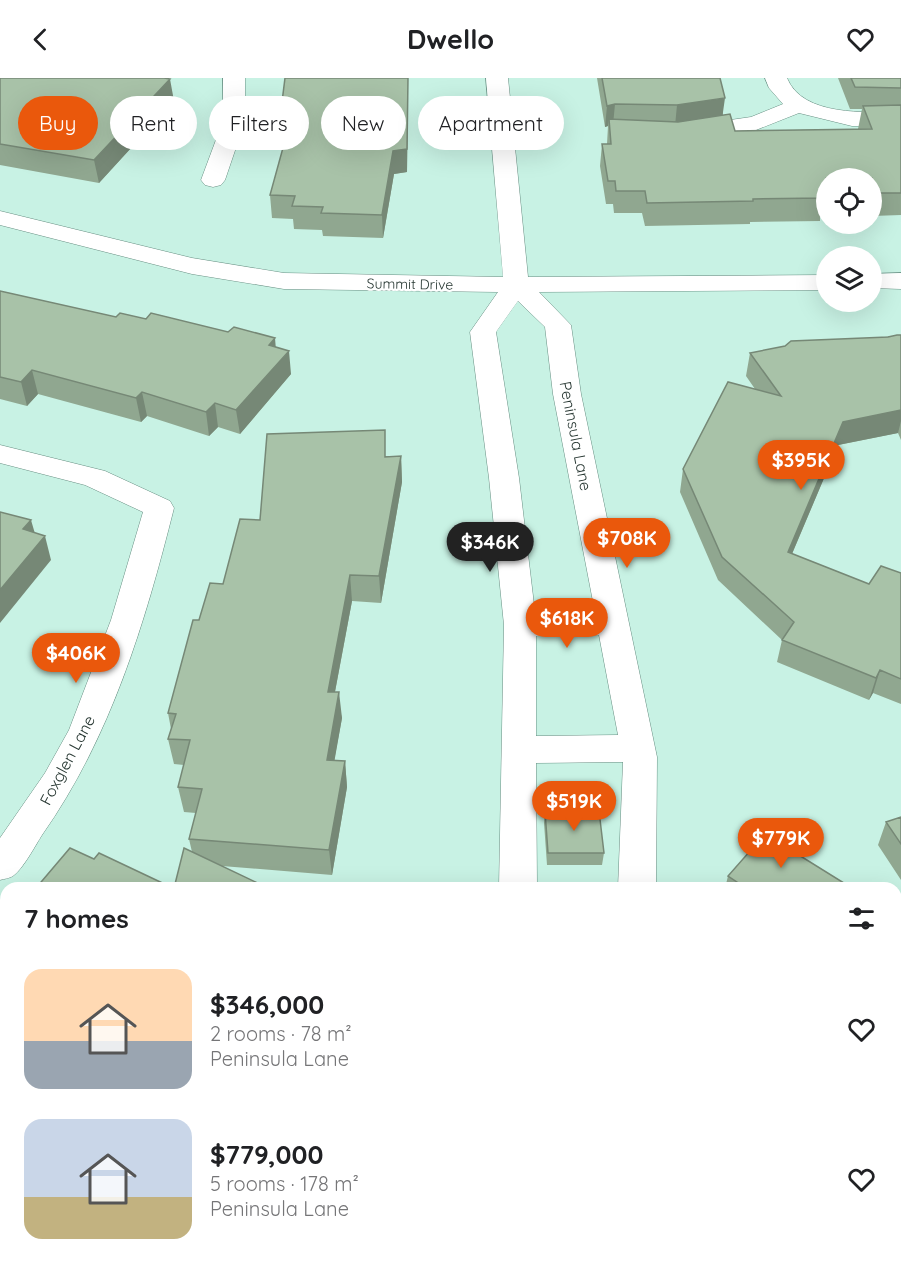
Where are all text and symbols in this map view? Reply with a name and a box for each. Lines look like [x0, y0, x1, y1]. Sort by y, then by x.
text: Dwello [407, 22, 494, 56]
icon: back [24, 23, 57, 56]
icon: heart [844, 23, 877, 56]
chip: Buy [18, 96, 98, 150]
chip: Rent [110, 96, 197, 150]
chip: Filters [209, 96, 309, 150]
chip: New [321, 96, 406, 150]
chip: Apartment [418, 96, 564, 150]
map controls [816, 168, 882, 312]
button: locate [816, 168, 882, 234]
button: layers [816, 246, 882, 312]
street label: Summit Drive [367, 274, 454, 294]
street label: Peninsula Lane [556, 380, 596, 492]
pin: $395K [759, 440, 843, 491]
text: $395K [772, 447, 830, 472]
pin: $708K [585, 518, 669, 569]
pin: $346K [448, 522, 532, 573]
text: $708K [597, 525, 657, 550]
text: $346K [461, 529, 519, 554]
pin: $618K [525, 598, 609, 649]
text: $618K [540, 605, 594, 630]
pin: $406K [34, 633, 118, 684]
text: $406K [46, 640, 106, 665]
street label: Foxglen Lane [35, 712, 99, 808]
pin: $519K [532, 781, 616, 832]
text: $519K [546, 788, 602, 813]
pin: $779K [739, 818, 823, 869]
text: $779K [752, 825, 810, 850]
text: 7 homes [24, 902, 129, 935]
icon: filters [845, 902, 878, 935]
text: $346,000 [210, 988, 324, 1021]
icon: home [72, 993, 144, 1065]
icon: heart [845, 1013, 878, 1046]
text: 2 rooms · 78 m² [210, 1021, 352, 1046]
text: Peninsula Lane [210, 1046, 349, 1071]
text: $779,000 [210, 1138, 323, 1171]
icon: home [72, 1143, 144, 1215]
icon: heart [845, 1163, 878, 1196]
text: 5 rooms · 178 m² [210, 1171, 359, 1196]
text: Peninsula Lane [210, 1196, 349, 1221]

